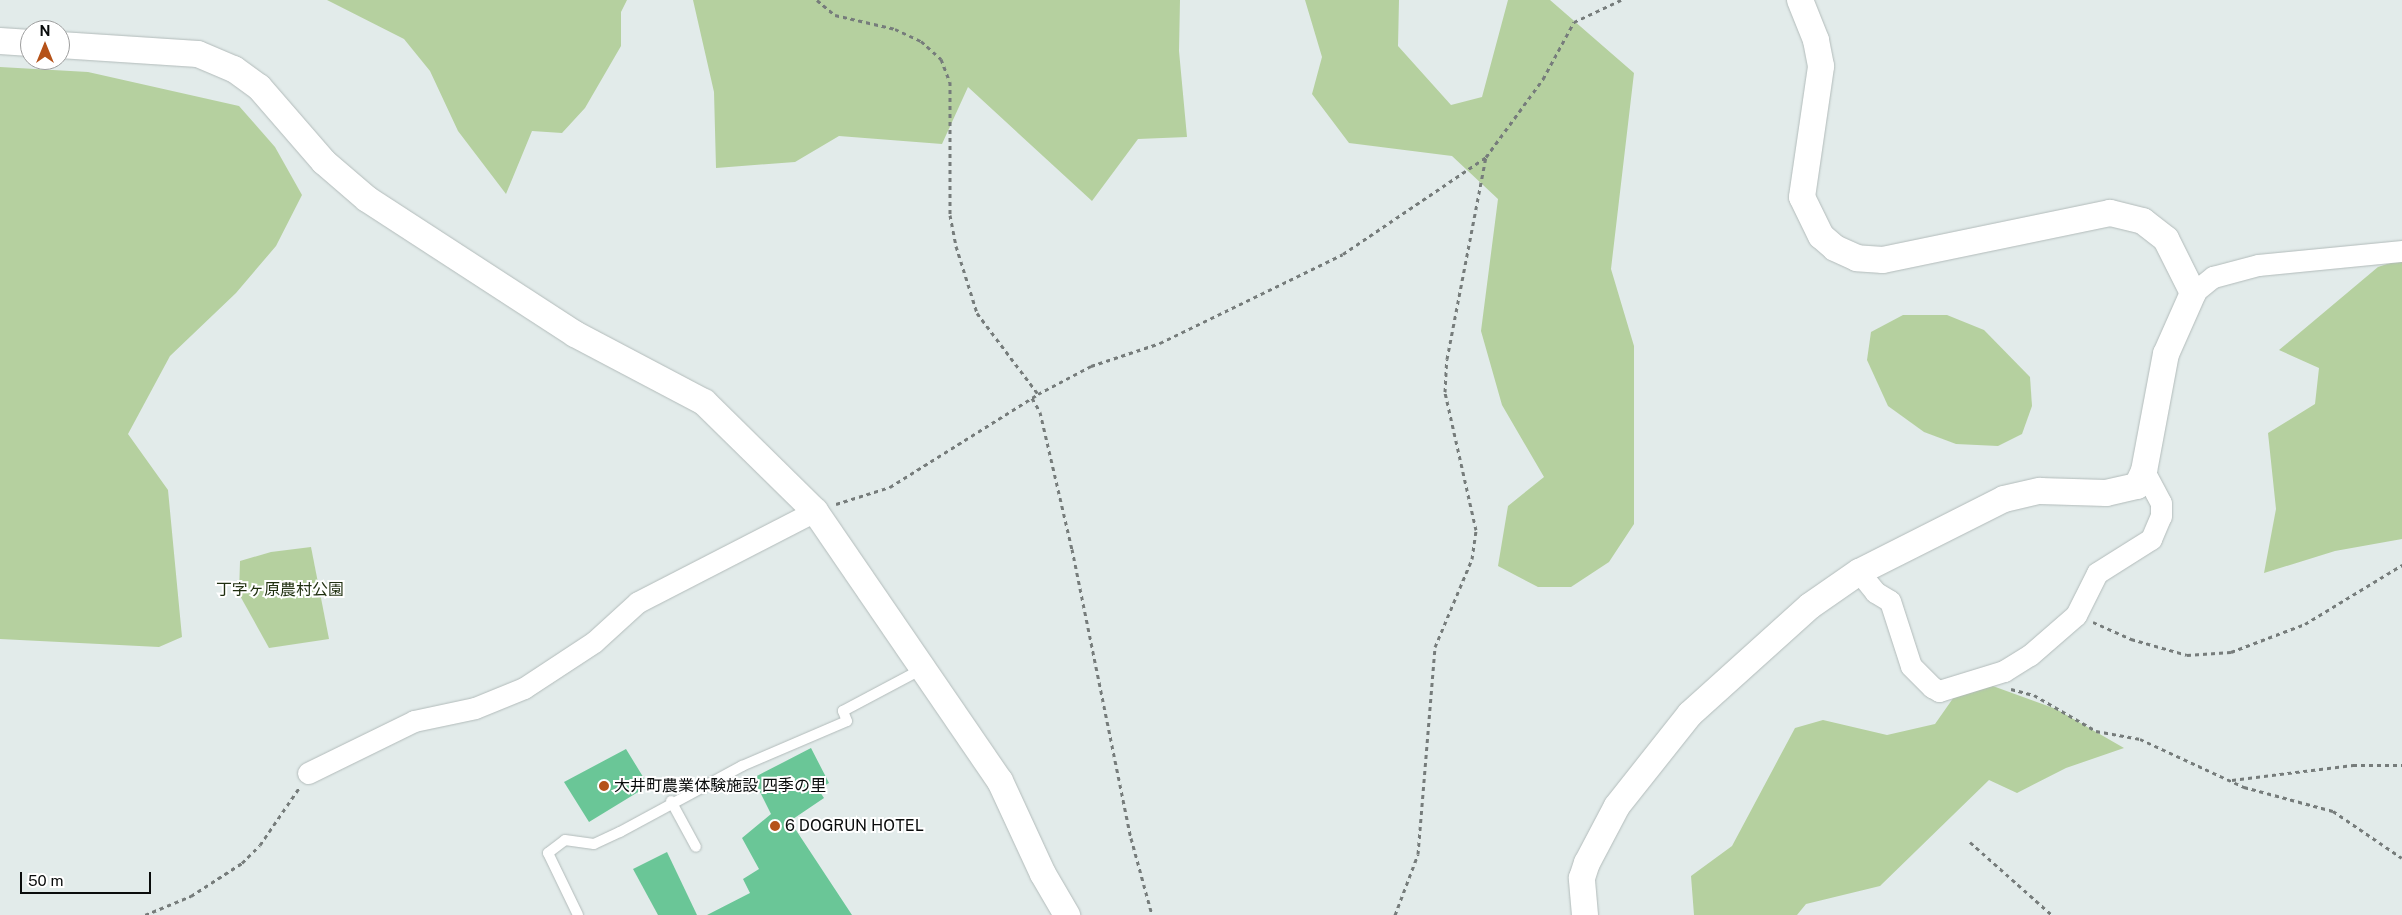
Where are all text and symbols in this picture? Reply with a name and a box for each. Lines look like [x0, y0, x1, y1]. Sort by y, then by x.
north arrow [20, 20, 70, 70]
text: N [40, 23, 50, 39]
park label: 丁字ヶ原農村公園 [216, 580, 344, 600]
place label: 大井町農業体験施設 四季の里 [614, 776, 826, 796]
marker: 大井町農業体験施設 四季の里 [598, 780, 610, 792]
place label: 6 DOGRUN HOTEL [785, 816, 924, 836]
marker: 6 DOGRUN HOTEL [769, 820, 781, 832]
scale bar [22, 862, 154, 894]
text: 50 m [28, 872, 63, 889]

